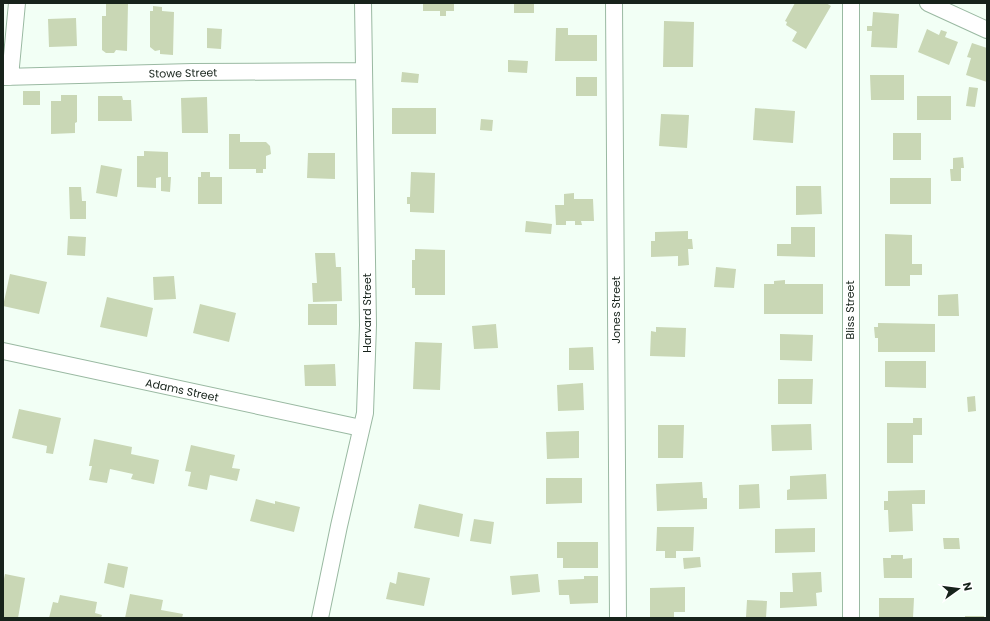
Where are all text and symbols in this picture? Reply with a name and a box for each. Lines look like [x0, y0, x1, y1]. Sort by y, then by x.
street label: Stowe Street [149, 64, 217, 82]
street label: Harvard Street [359, 273, 375, 353]
street label: Jones Street [608, 276, 624, 344]
street label: Bliss Street [842, 281, 858, 339]
street label: Adams Street [144, 374, 220, 406]
north arrow [938, 569, 978, 609]
text: N [959, 581, 976, 593]

